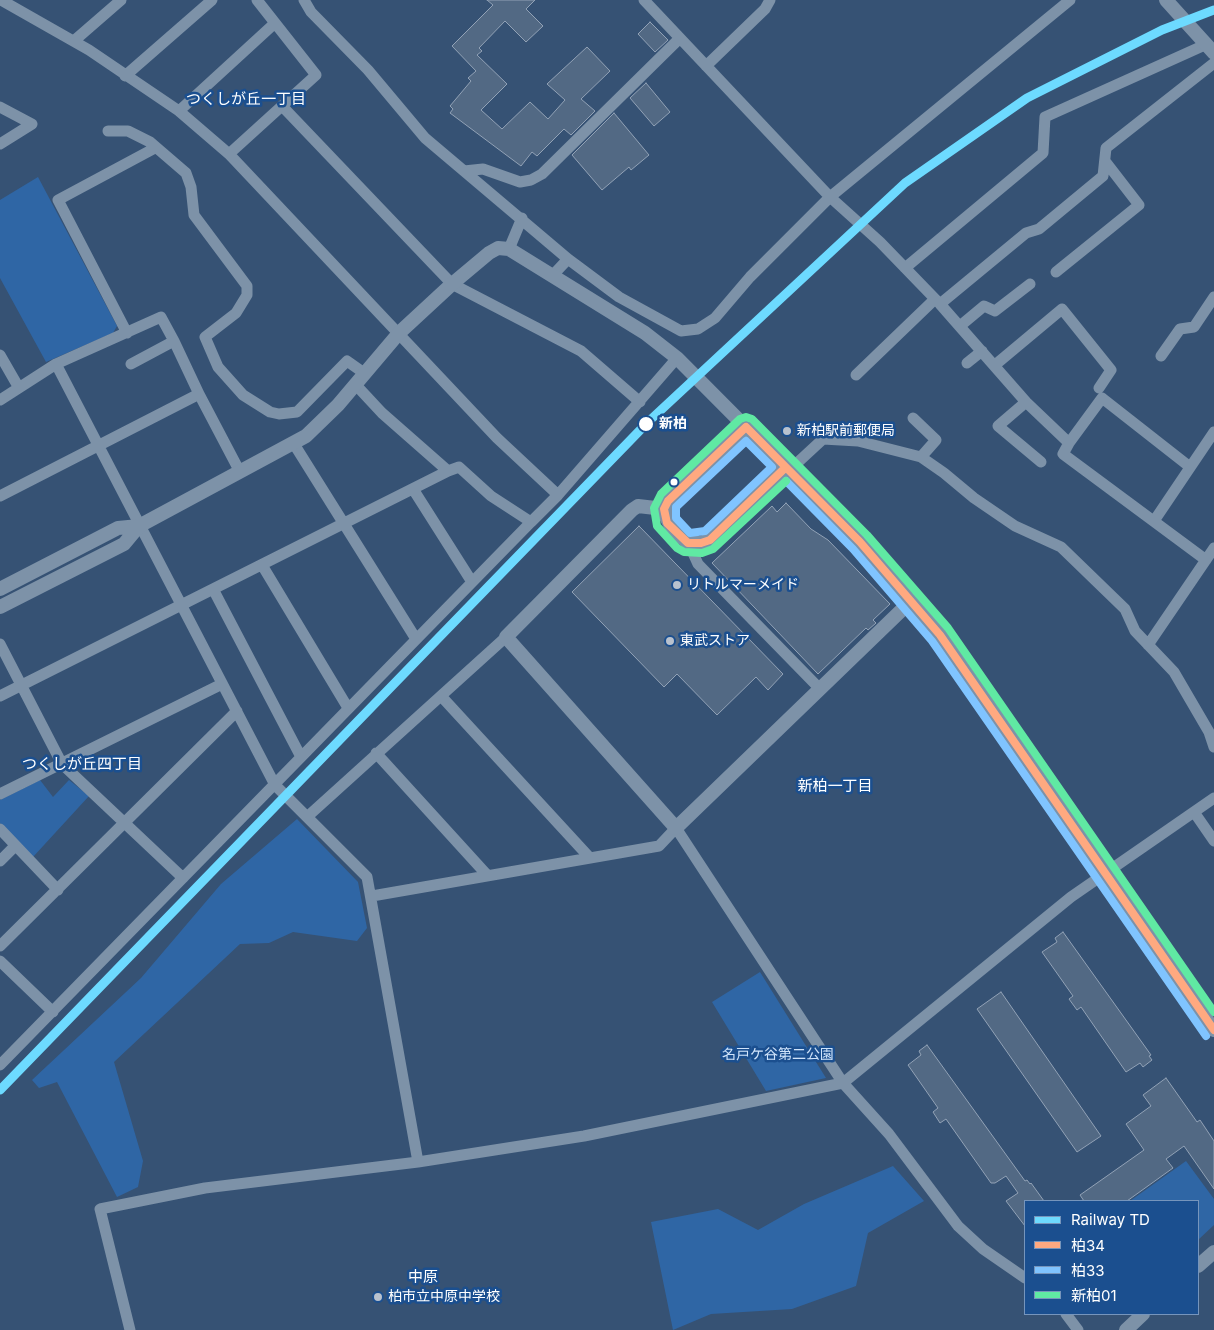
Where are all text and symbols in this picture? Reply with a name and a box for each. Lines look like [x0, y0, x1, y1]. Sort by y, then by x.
district label: つくしが丘一丁目 [186, 90, 306, 108]
marker: 新柏 [637, 415, 655, 433]
place label: 新柏 [659, 416, 687, 432]
place label: 新柏駅前郵便局 [797, 423, 895, 439]
marker: 新柏駅前郵便局 [781, 425, 793, 437]
unlabelled marker [669, 477, 679, 487]
place label: リトルマーメイド [687, 577, 799, 593]
marker: リトルマーメイド [671, 579, 683, 591]
place label: 東武ストア [680, 633, 750, 649]
marker: 東武ストア [664, 635, 676, 647]
district label: つくしが丘四丁目 [22, 755, 142, 773]
district label: 新柏一丁目 [798, 777, 872, 795]
park label: 名戸ケ谷第二公園 [722, 1047, 834, 1063]
legend [1024, 1200, 1199, 1315]
text: Railway TD [1071, 1210, 1150, 1229]
text: 柏34 [1071, 1236, 1105, 1255]
text: 柏33 [1071, 1261, 1105, 1280]
district label: 中原 [408, 1268, 438, 1286]
text: 新柏01 [1071, 1286, 1117, 1305]
place label: 柏市立中原中学校 [388, 1289, 500, 1305]
marker: 柏市立中原中学校 [372, 1291, 384, 1303]

